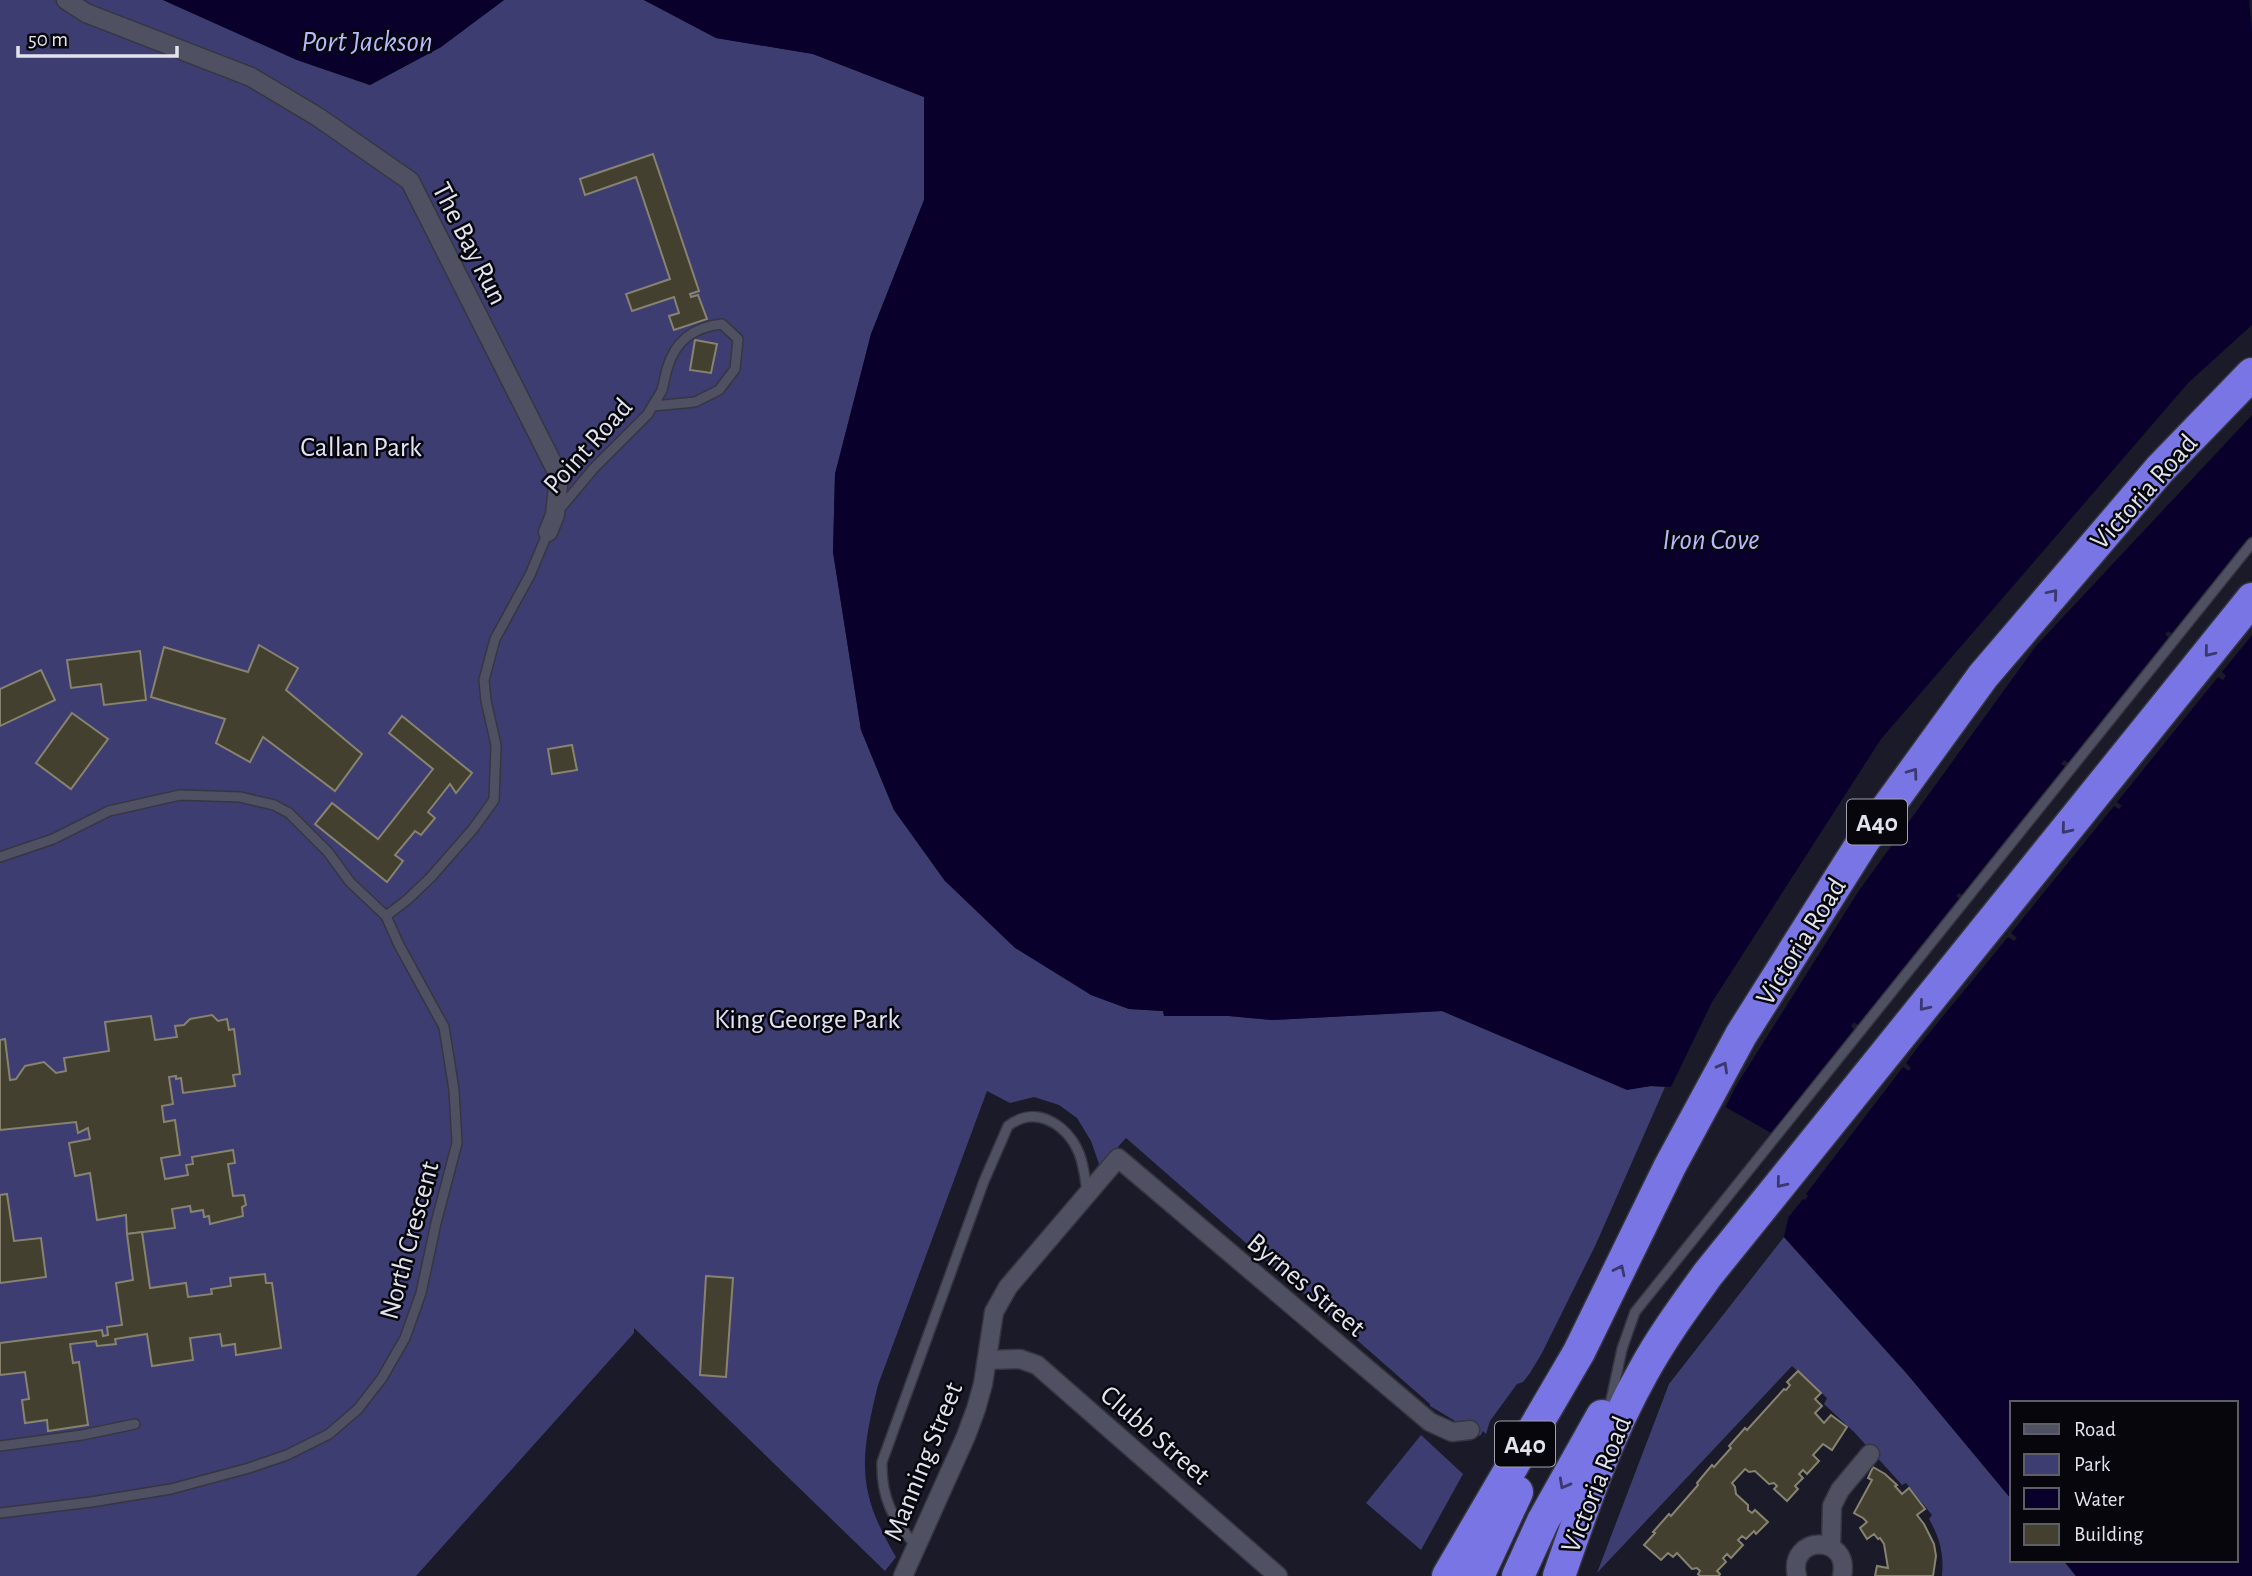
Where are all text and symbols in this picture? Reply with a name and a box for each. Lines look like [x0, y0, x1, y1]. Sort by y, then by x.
scale bar [18, 14, 177, 58]
water label: Port Jackson [301, 27, 433, 57]
text: 50 m [28, 29, 68, 50]
street label: The Bay Run [427, 178, 512, 310]
street label: Point Road [539, 393, 638, 499]
street label: Victoria Road [2086, 429, 2203, 555]
park label: Callan Park [300, 434, 422, 462]
water label: Iron Cove [1662, 525, 1760, 555]
one-way arrow [2045, 589, 2057, 602]
one-way arrow [2205, 643, 2217, 656]
one-way arrow [1904, 768, 1917, 781]
road number: A40 [1847, 800, 1907, 844]
one-way arrow [2062, 821, 2075, 834]
street label: Victoria Road [1752, 873, 1852, 1011]
one-way arrow [1919, 999, 1932, 1011]
park label: King George Park [714, 1006, 900, 1034]
one-way arrow [1715, 1062, 1728, 1074]
street label: North Crescent [375, 1158, 445, 1323]
one-way arrow [1777, 1175, 1789, 1188]
street label: Byrnes Street [1241, 1228, 1370, 1343]
one-way arrow [1611, 1265, 1625, 1277]
street label: Manning Street [879, 1378, 968, 1545]
street label: Clubb Street [1095, 1381, 1215, 1490]
legend [2010, 1401, 2238, 1562]
street label: Victoria Road [1557, 1413, 1637, 1557]
text: Road [2074, 1419, 2116, 1440]
road number: A40 [1495, 1422, 1555, 1466]
text: Park [2074, 1454, 2111, 1475]
one-way arrow [1559, 1476, 1572, 1489]
text: Water [2074, 1489, 2124, 1510]
text: Building [2074, 1524, 2144, 1545]

